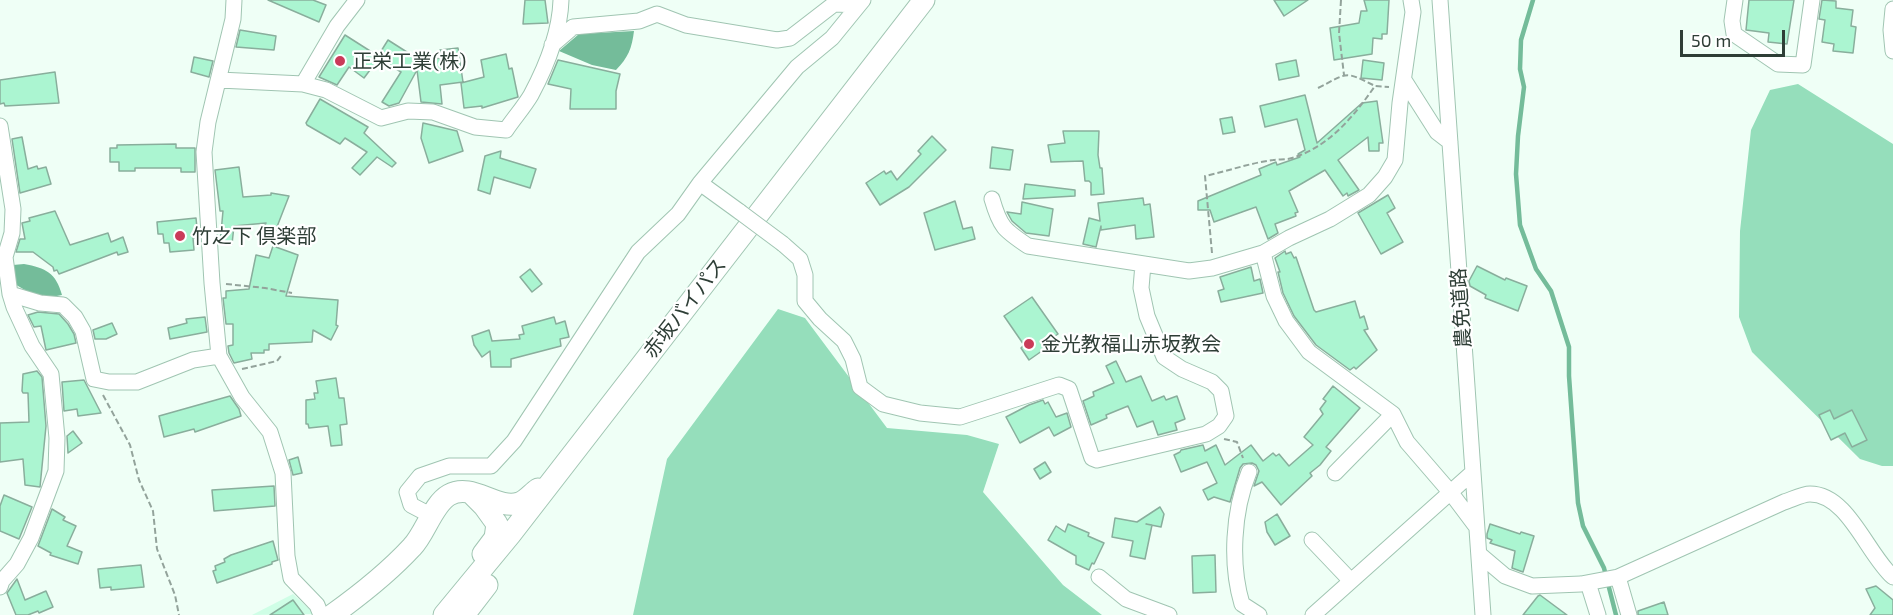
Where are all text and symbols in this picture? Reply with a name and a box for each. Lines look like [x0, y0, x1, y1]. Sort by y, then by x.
scale bar [1683, 18, 1788, 56]
text: 50 m [1691, 29, 1731, 51]
place label: 正栄工業(株) [352, 49, 466, 73]
marker: 正栄工業(株) [333, 54, 347, 68]
place label: 竹之下 倶楽部 [192, 224, 316, 248]
marker: 竹之下 倶楽部 [173, 229, 187, 243]
street label: 赤坂バイパス [639, 253, 731, 363]
street label: 農免道路 [1446, 267, 1476, 349]
place label: 金光教福山赤坂教会 [1041, 332, 1221, 356]
marker: 金光教福山赤坂教会 [1022, 337, 1036, 351]

